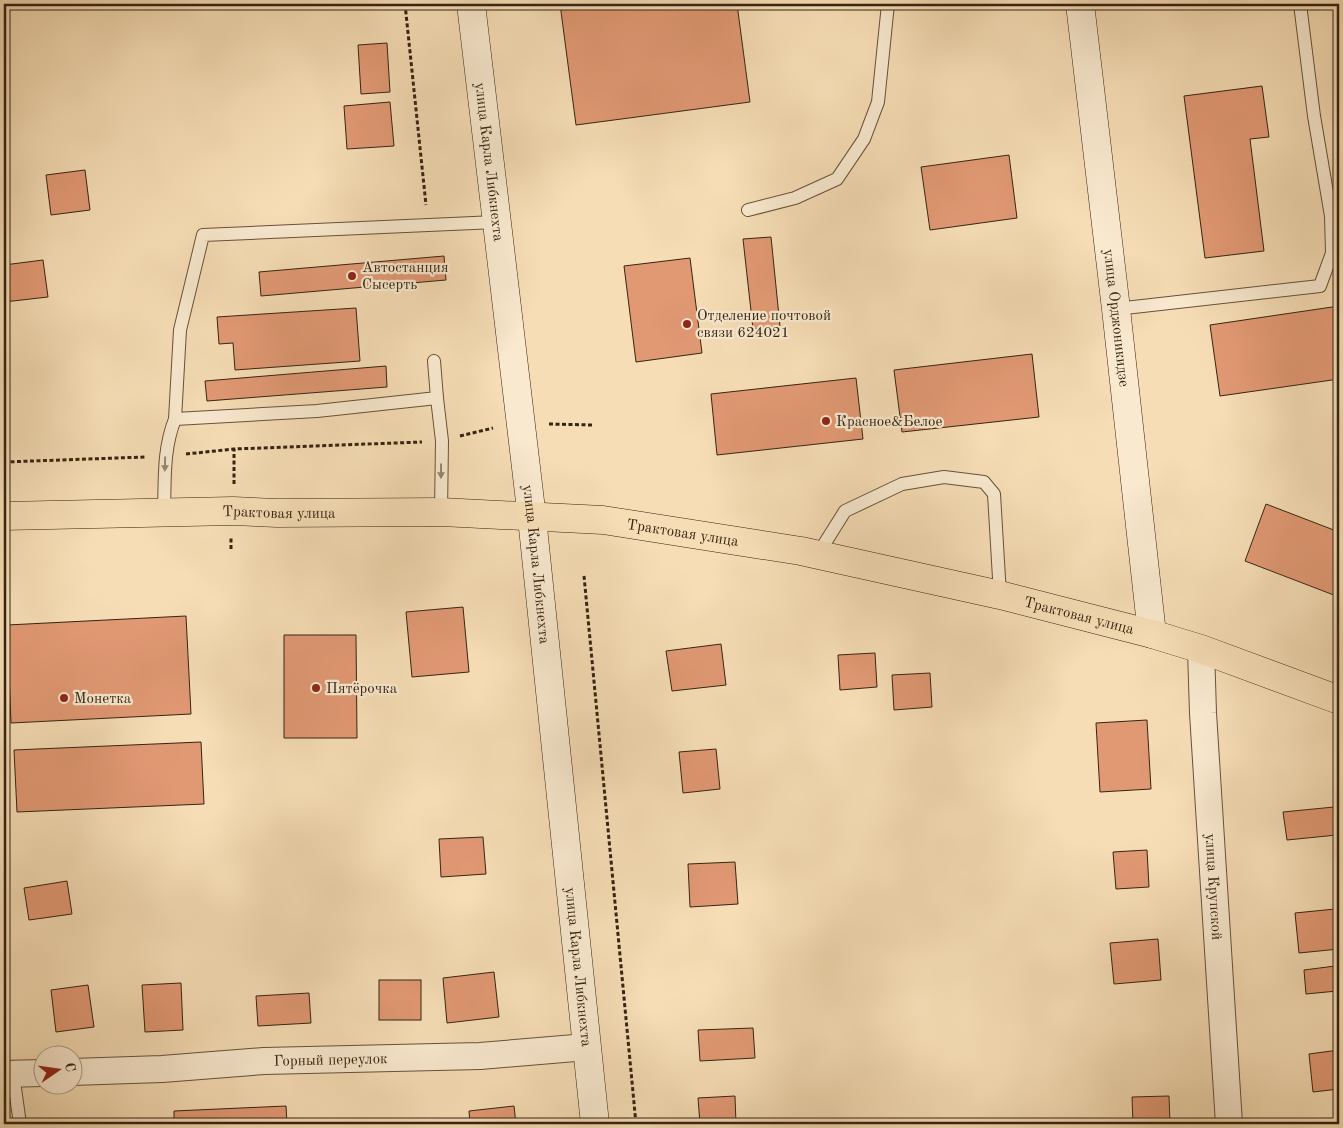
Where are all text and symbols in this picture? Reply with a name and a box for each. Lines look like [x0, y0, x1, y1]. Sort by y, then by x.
street label: улица Карла Либкнехта [471, 82, 505, 243]
street label: улица Орджоникидзе [1100, 248, 1131, 388]
place label: Автостанция Сысерть [362, 261, 449, 293]
marker: Автостанция Сысерть [346, 270, 358, 282]
place label: Отделение почтовой связи 624021 [697, 309, 831, 341]
marker: Отделение почтовой связи 624021 [681, 318, 693, 330]
marker: Красное&Белое [820, 415, 832, 427]
place label: Красное&Белое [836, 415, 943, 430]
one-way arrow [161, 457, 169, 473]
one-way arrow [437, 463, 445, 479]
street label: улица Карла Либкнехта [519, 484, 551, 645]
street label: Трактовая улица [222, 505, 336, 522]
street label: Трактовая улица [625, 518, 740, 550]
street label: Трактовая улица [1022, 595, 1136, 638]
marker: Пятёрочка [310, 682, 322, 694]
place label: Пятёрочка [326, 682, 398, 697]
marker: Монетка [58, 692, 70, 704]
place label: Монетка [74, 692, 132, 707]
street label: улица Крупской [1202, 833, 1223, 940]
street label: улица Карла Либкнехта [561, 887, 593, 1048]
north arrow [32, 1046, 82, 1096]
street label: Горный переулок [274, 1052, 388, 1070]
text: С [62, 1061, 78, 1073]

